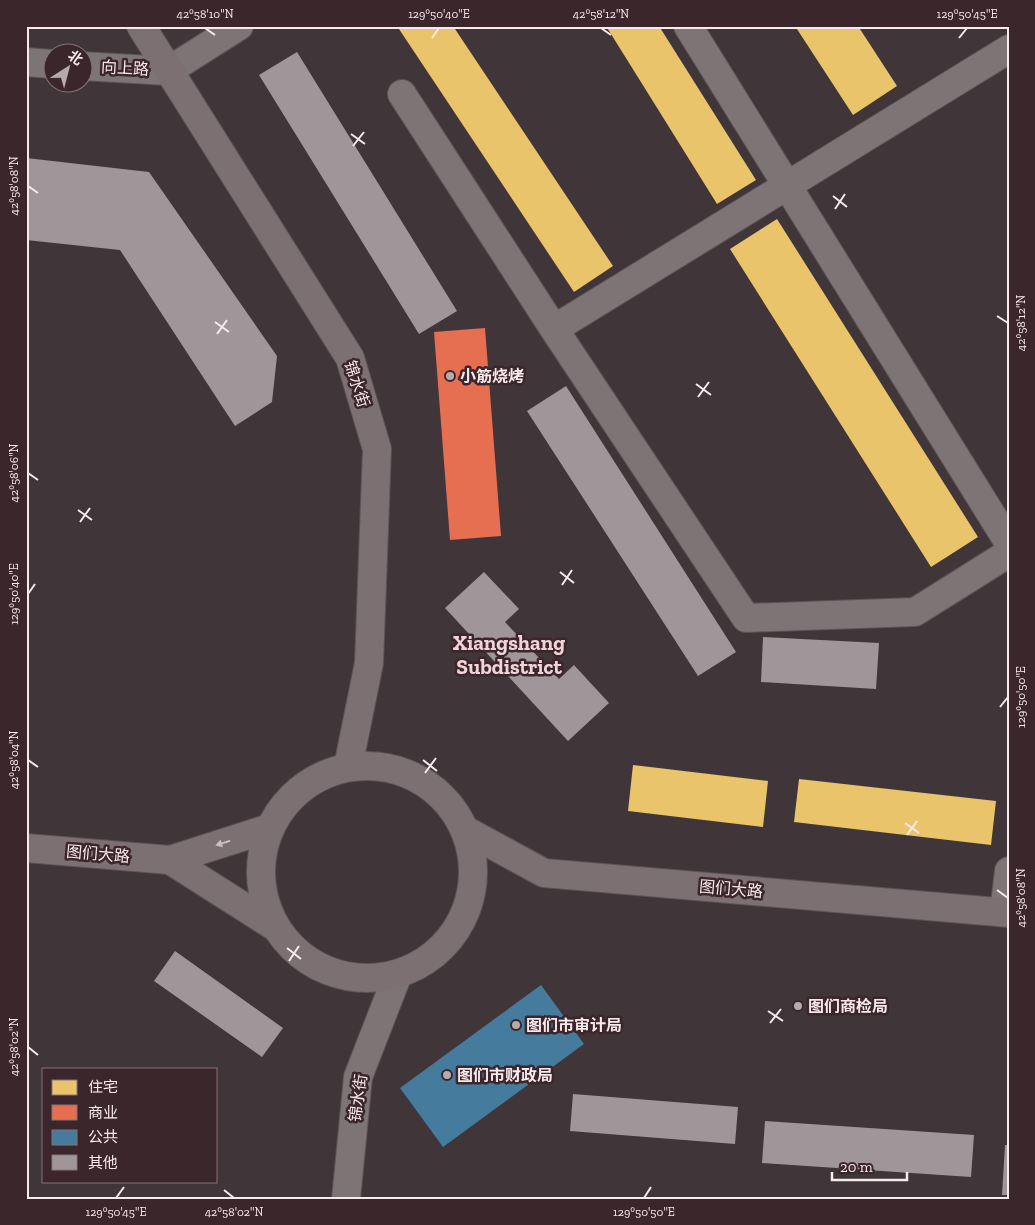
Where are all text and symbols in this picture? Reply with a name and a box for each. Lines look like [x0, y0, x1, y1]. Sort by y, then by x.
text: 42°58'10"N [176, 7, 234, 21]
text: 129°50'40"E [408, 7, 470, 21]
text: 42°58'12"N [573, 7, 629, 21]
text: 129°50'45"E [937, 7, 997, 21]
north arrow [42, 42, 92, 92]
text: 北 [65, 47, 86, 69]
street label: 向上路 [101, 57, 149, 79]
text: 42°58'08"N [7, 156, 21, 215]
text: 42°58'12"N [1014, 295, 1028, 351]
street label: 锦水街 [341, 358, 373, 410]
place label: 小筋烧烤 [460, 367, 524, 386]
marker: 小筋烧烤 [444, 370, 456, 382]
text: 42°58'06"N [7, 443, 21, 502]
text: 129°50'40"E [7, 563, 21, 625]
district label: Xiangshang Subdistrict [453, 630, 565, 679]
text: 129°50'50"E [1014, 666, 1028, 728]
text: 42°58'04"N [7, 731, 21, 789]
one-way arrow [216, 840, 231, 848]
street label: 图们大路 [65, 842, 131, 866]
text: 42°58'08"N [1014, 868, 1028, 927]
street label: 图们大路 [698, 877, 764, 901]
place label: 图们商检局 [808, 997, 888, 1016]
marker: 图们商检局 [792, 1000, 804, 1012]
place label: 图们市审计局 [526, 1016, 622, 1035]
text: 42°58'02"N [7, 1018, 21, 1076]
marker: 图们市审计局 [510, 1019, 522, 1031]
place label: 图们市财政局 [457, 1066, 553, 1085]
legend [42, 1068, 218, 1182]
marker: 图们市财政局 [441, 1069, 453, 1081]
street label: 锦水街 [345, 1073, 371, 1123]
text: 住宅 [88, 1078, 118, 1096]
text: 商业 [88, 1104, 118, 1122]
text: 公共 [88, 1128, 118, 1146]
scale bar [832, 1150, 908, 1182]
text: 其他 [88, 1154, 118, 1172]
text: 20 m [840, 1158, 873, 1176]
text: 129°50'45"E [86, 1205, 146, 1219]
text: 42°58'02"N [205, 1205, 263, 1219]
text: 129°50'50"E [613, 1205, 675, 1219]

